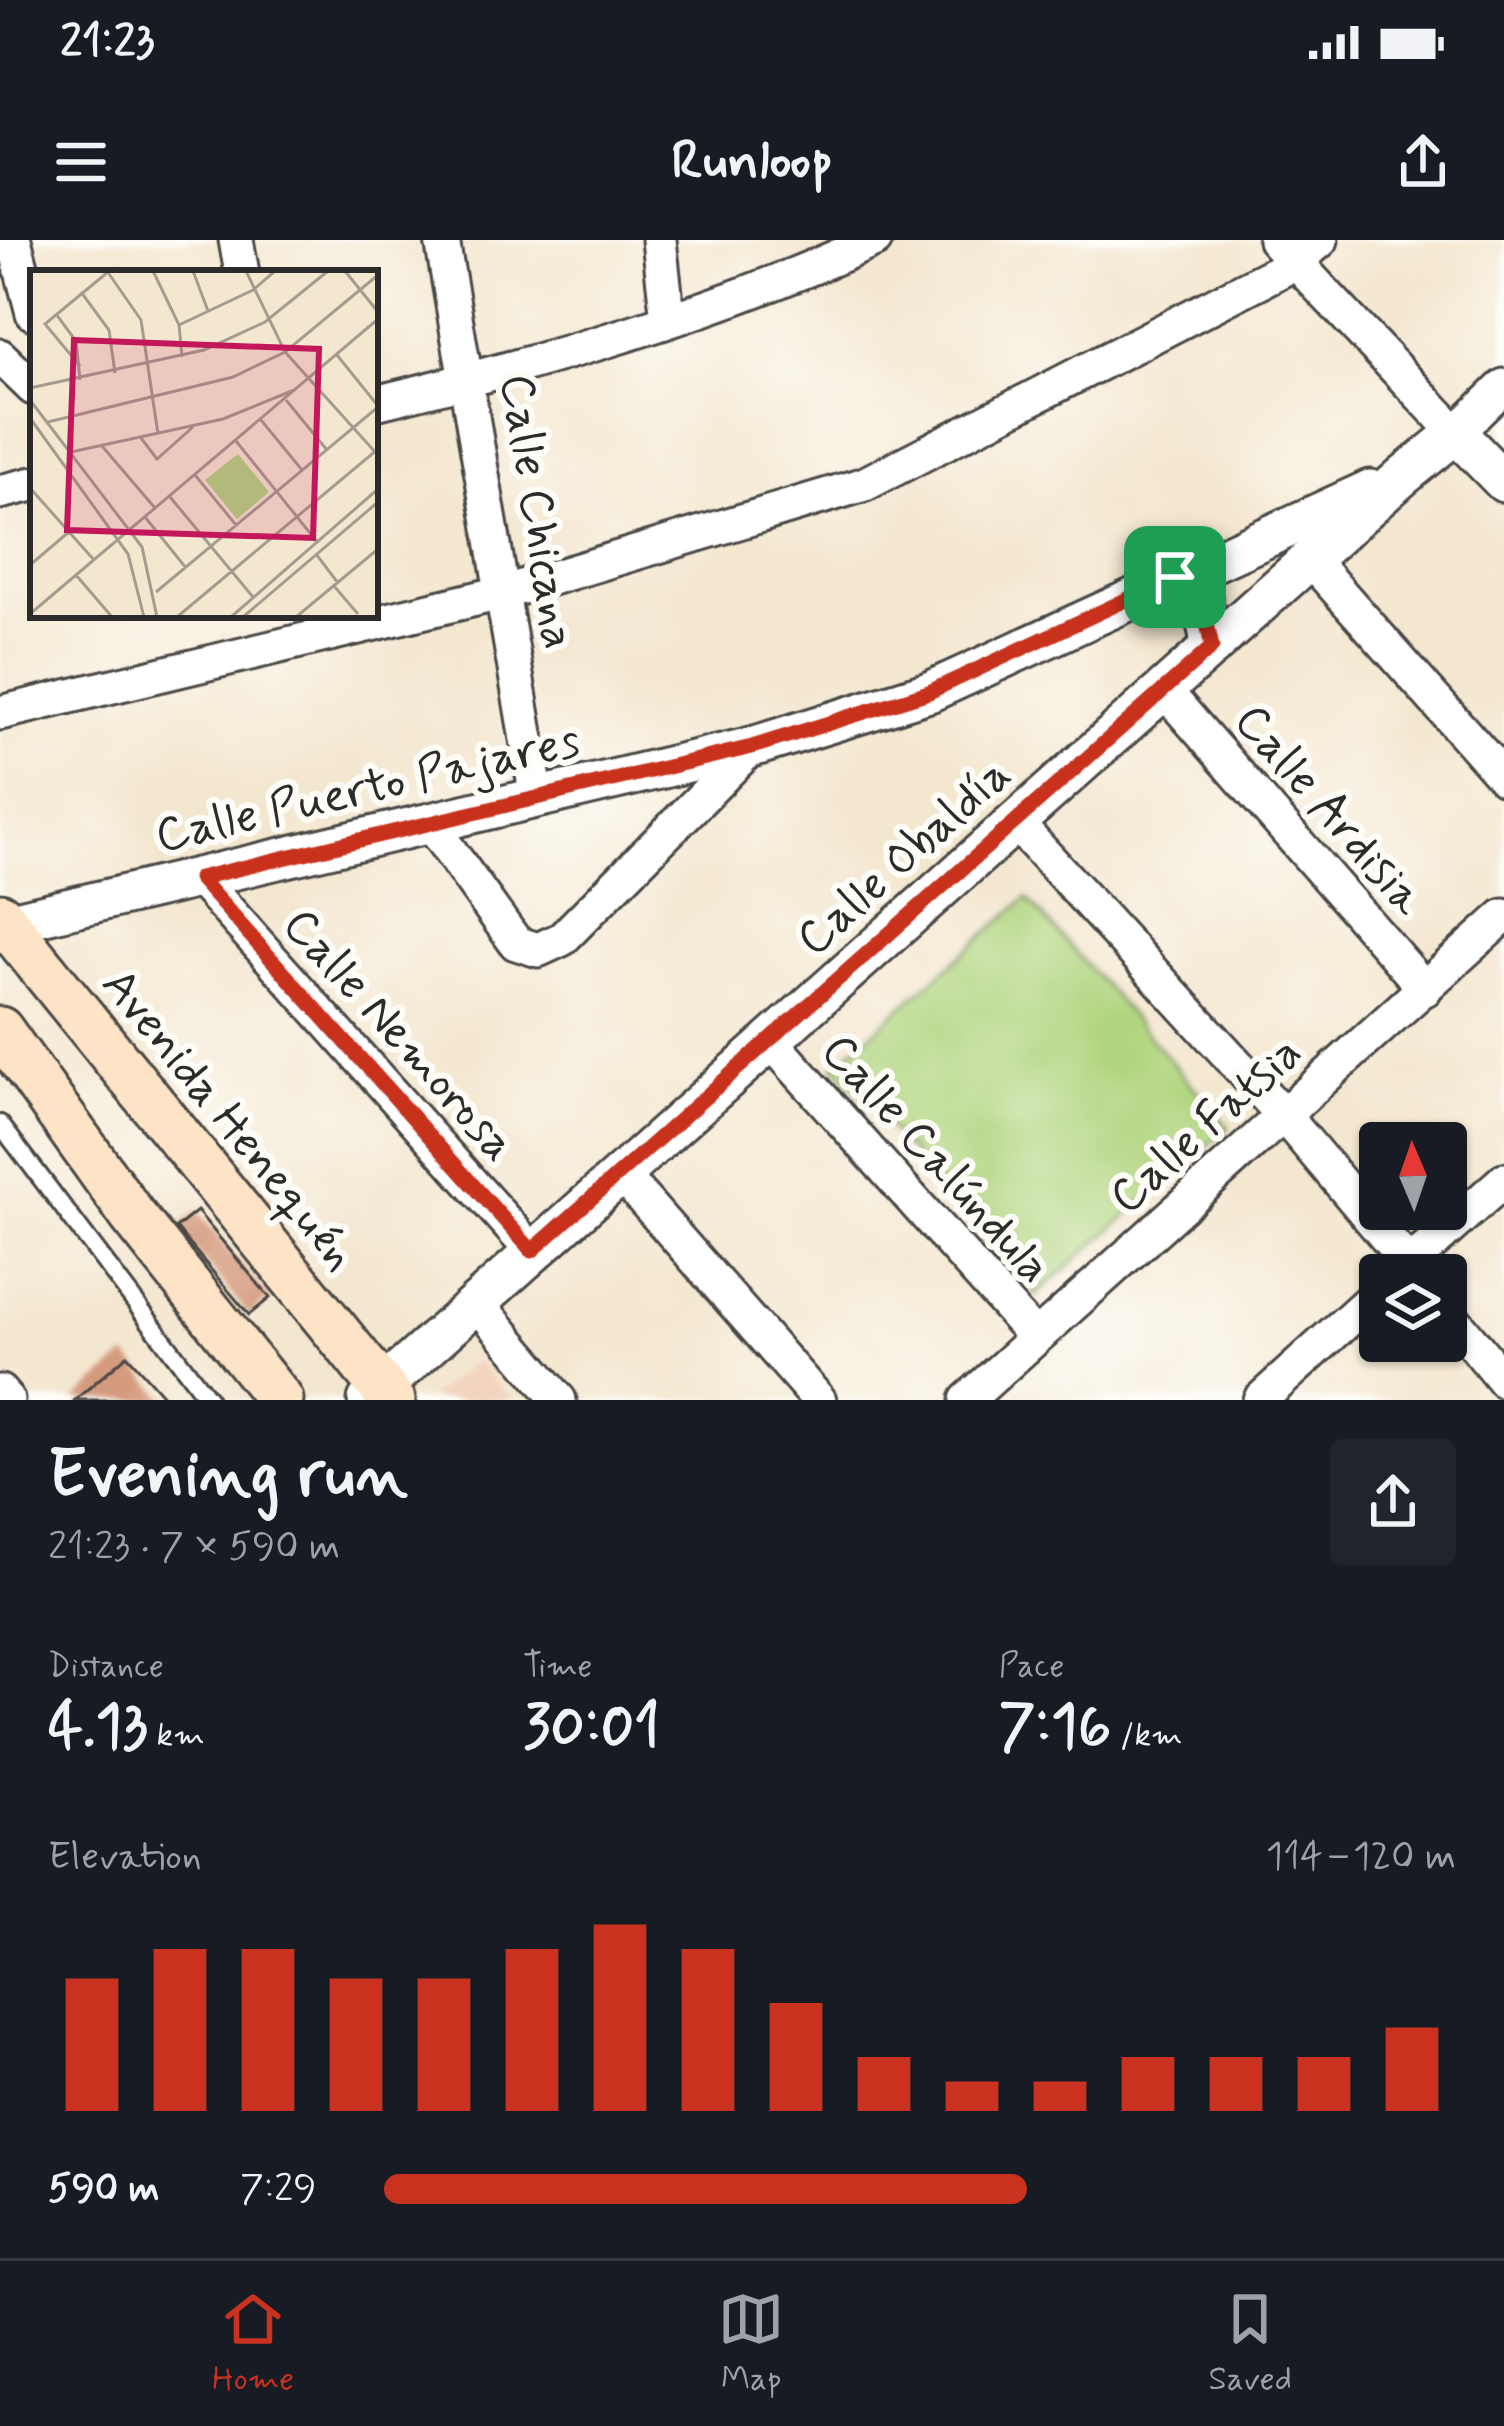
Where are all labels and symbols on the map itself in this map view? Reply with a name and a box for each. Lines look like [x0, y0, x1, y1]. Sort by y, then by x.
inset map [30, 270, 378, 618]
street label: Calle Chicana [484, 370, 589, 654]
pin [1124, 526, 1226, 628]
street label: Calle Ardisia [1219, 691, 1438, 929]
street label: Calle Puerto Pajares [149, 710, 586, 869]
street label: Calle Obaldía [784, 744, 1025, 971]
street label: Calle Nemorosa [268, 895, 529, 1175]
street label: Avenida Henequén [87, 956, 370, 1285]
street label: Calle Calúndula [806, 1021, 1064, 1298]
street label: Calle Fatsia [1097, 1022, 1316, 1229]
north arrow [1359, 1122, 1467, 1230]

